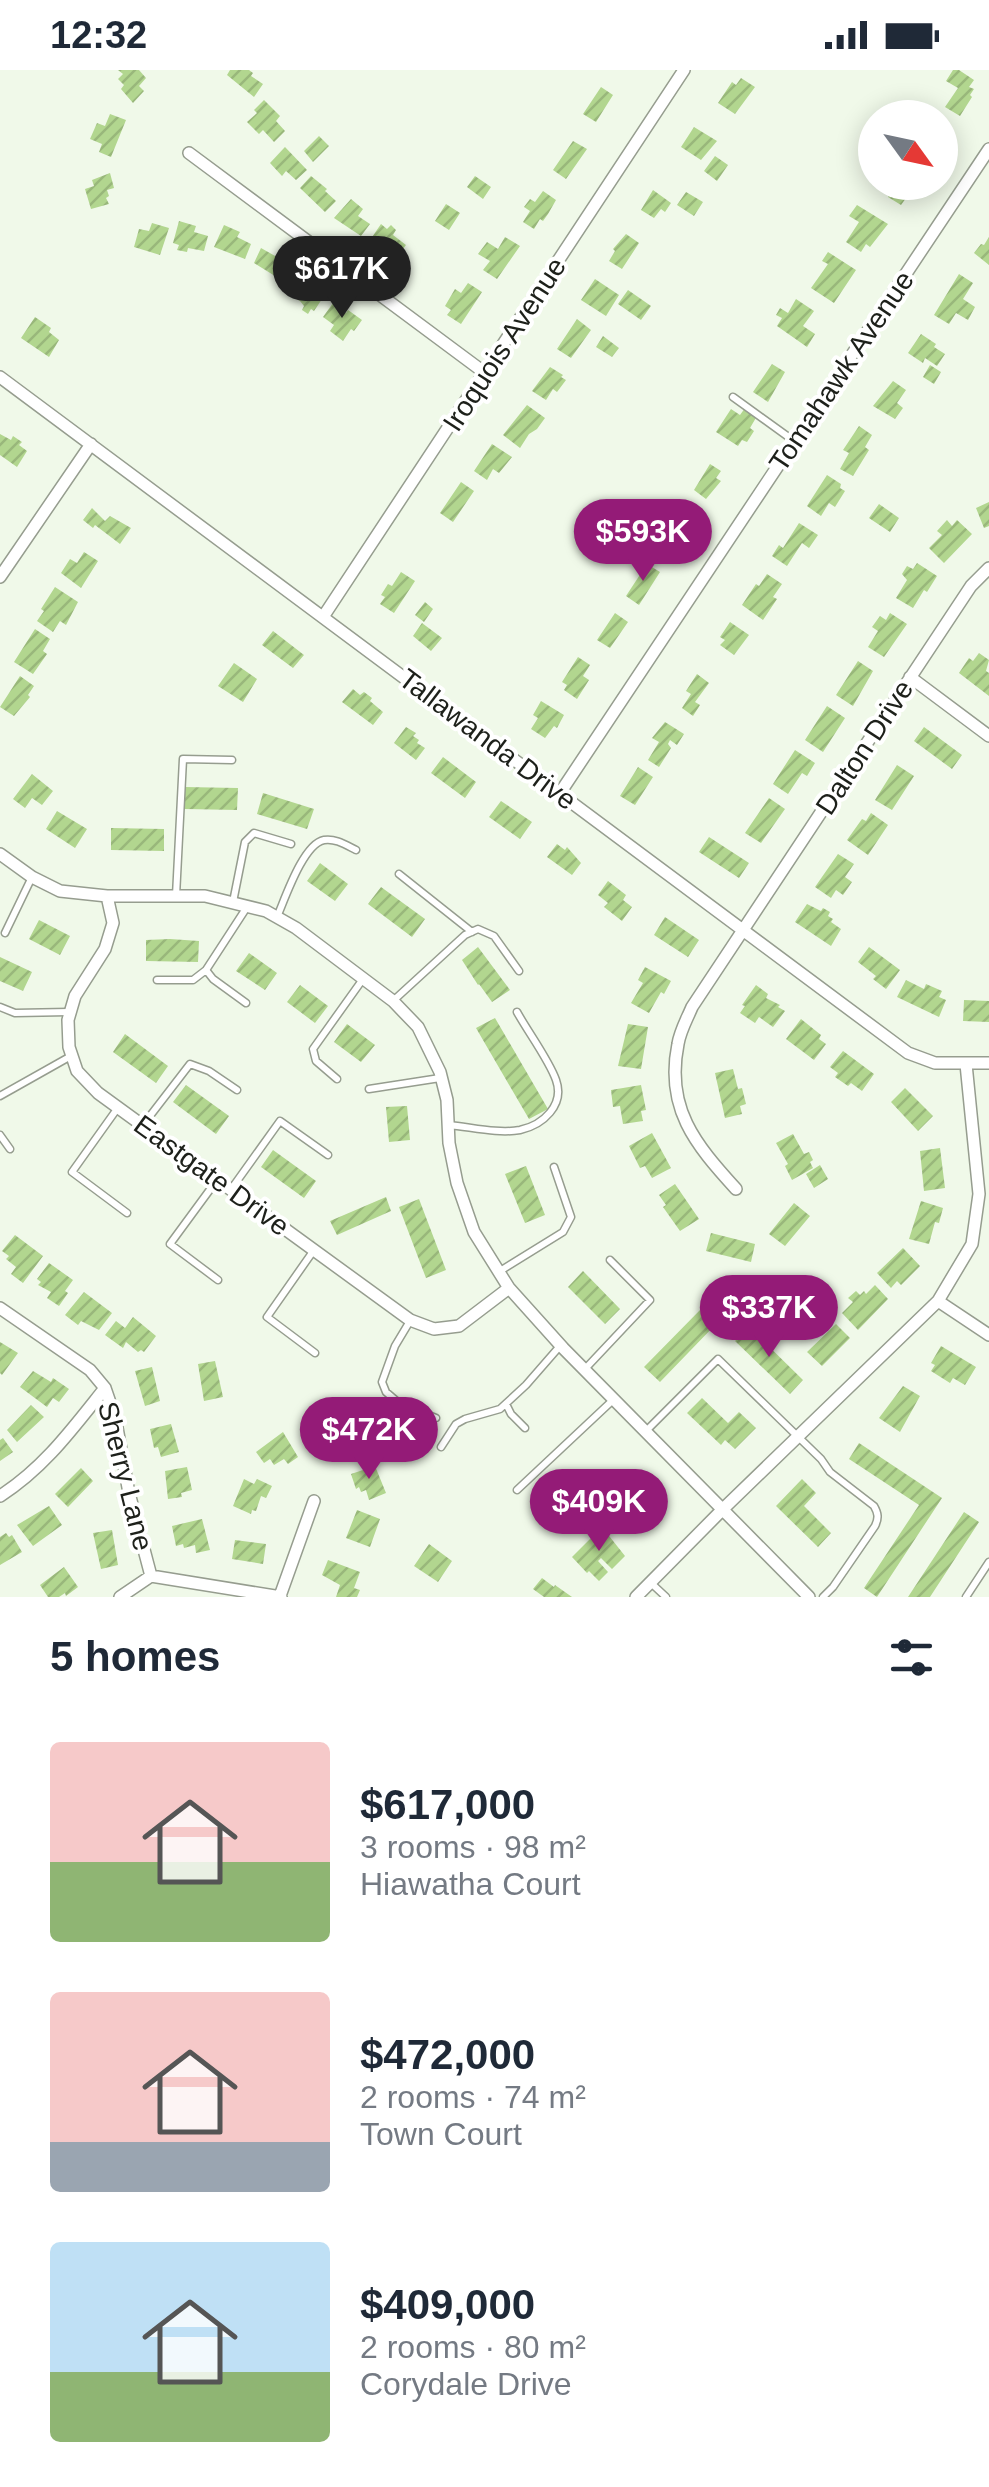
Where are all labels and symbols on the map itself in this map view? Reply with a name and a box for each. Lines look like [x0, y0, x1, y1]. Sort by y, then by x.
north arrow [858, 100, 958, 200]
pin: $617K [272, 236, 412, 321]
street label: Iroquois Avenue [437, 252, 572, 437]
street label: Tomahawk Avenue [763, 265, 920, 477]
pin: $593K [573, 499, 713, 584]
street label: Tallawanda Drive [393, 663, 582, 816]
street label: Dalton Drive [809, 674, 919, 820]
street label: Eastgate Drive [128, 1109, 295, 1242]
pin: $337K [699, 1275, 839, 1360]
pin: $472K [299, 1397, 439, 1482]
street label: Sherry Lane [92, 1398, 159, 1554]
pin: $409K [529, 1469, 669, 1554]

